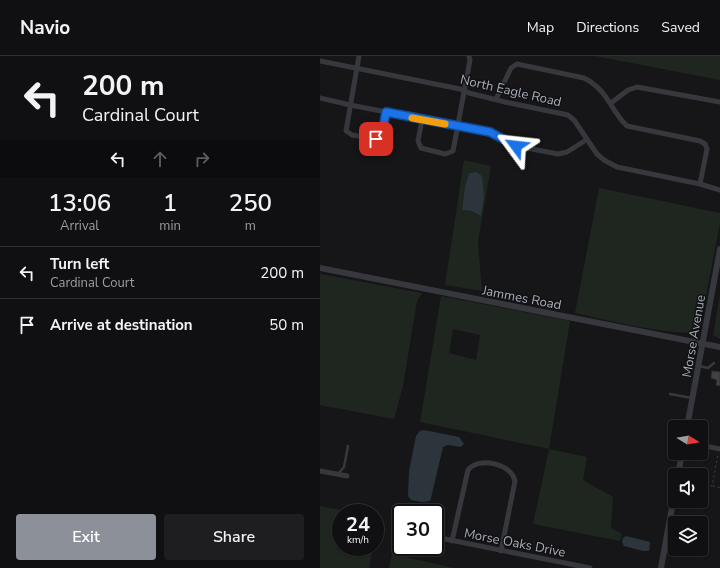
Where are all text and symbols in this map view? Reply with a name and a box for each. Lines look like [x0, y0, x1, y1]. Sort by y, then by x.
text: Navio [20, 15, 70, 41]
text: Map [527, 18, 554, 37]
text: Directions [576, 18, 639, 37]
text: Saved [661, 18, 700, 37]
text: 200 m [82, 67, 165, 105]
street label: North Eagle Road [458, 71, 563, 111]
icon: left [16, 72, 68, 124]
text: Cardinal Court [82, 103, 199, 127]
pin [359, 122, 393, 156]
position arrow [495, 125, 537, 167]
icon: arrive [365, 128, 387, 150]
icon: left [107, 148, 129, 170]
icon: ahead [149, 148, 171, 170]
icon: right [191, 148, 213, 170]
text: 13:06 [48, 187, 111, 219]
text: 1 [163, 187, 177, 219]
text: 250 [229, 187, 272, 219]
text: Arrival [60, 217, 99, 235]
text: min [159, 217, 181, 235]
text: m [245, 217, 256, 235]
text: Turn left [50, 254, 109, 274]
icon: left [16, 262, 38, 284]
text: 200 m [260, 263, 304, 283]
text: Cardinal Court [50, 274, 134, 292]
street label: Jammes Road [480, 281, 563, 314]
street label: Morse Avenue [678, 293, 710, 379]
icon: arrive [16, 314, 38, 336]
text: Arrive at destination [50, 315, 193, 335]
text: 50 m [269, 315, 304, 335]
north arrow [668, 420, 708, 460]
map controls [668, 420, 708, 556]
button: sound [668, 468, 708, 508]
speed limit sign: 30 [392, 504, 444, 556]
text: 24 [346, 511, 370, 538]
button: Exit [16, 514, 156, 560]
button: Share [164, 514, 304, 560]
button: layers [668, 516, 708, 556]
street label: Morse Oaks Drive [462, 524, 567, 562]
text: km/h [347, 533, 369, 547]

